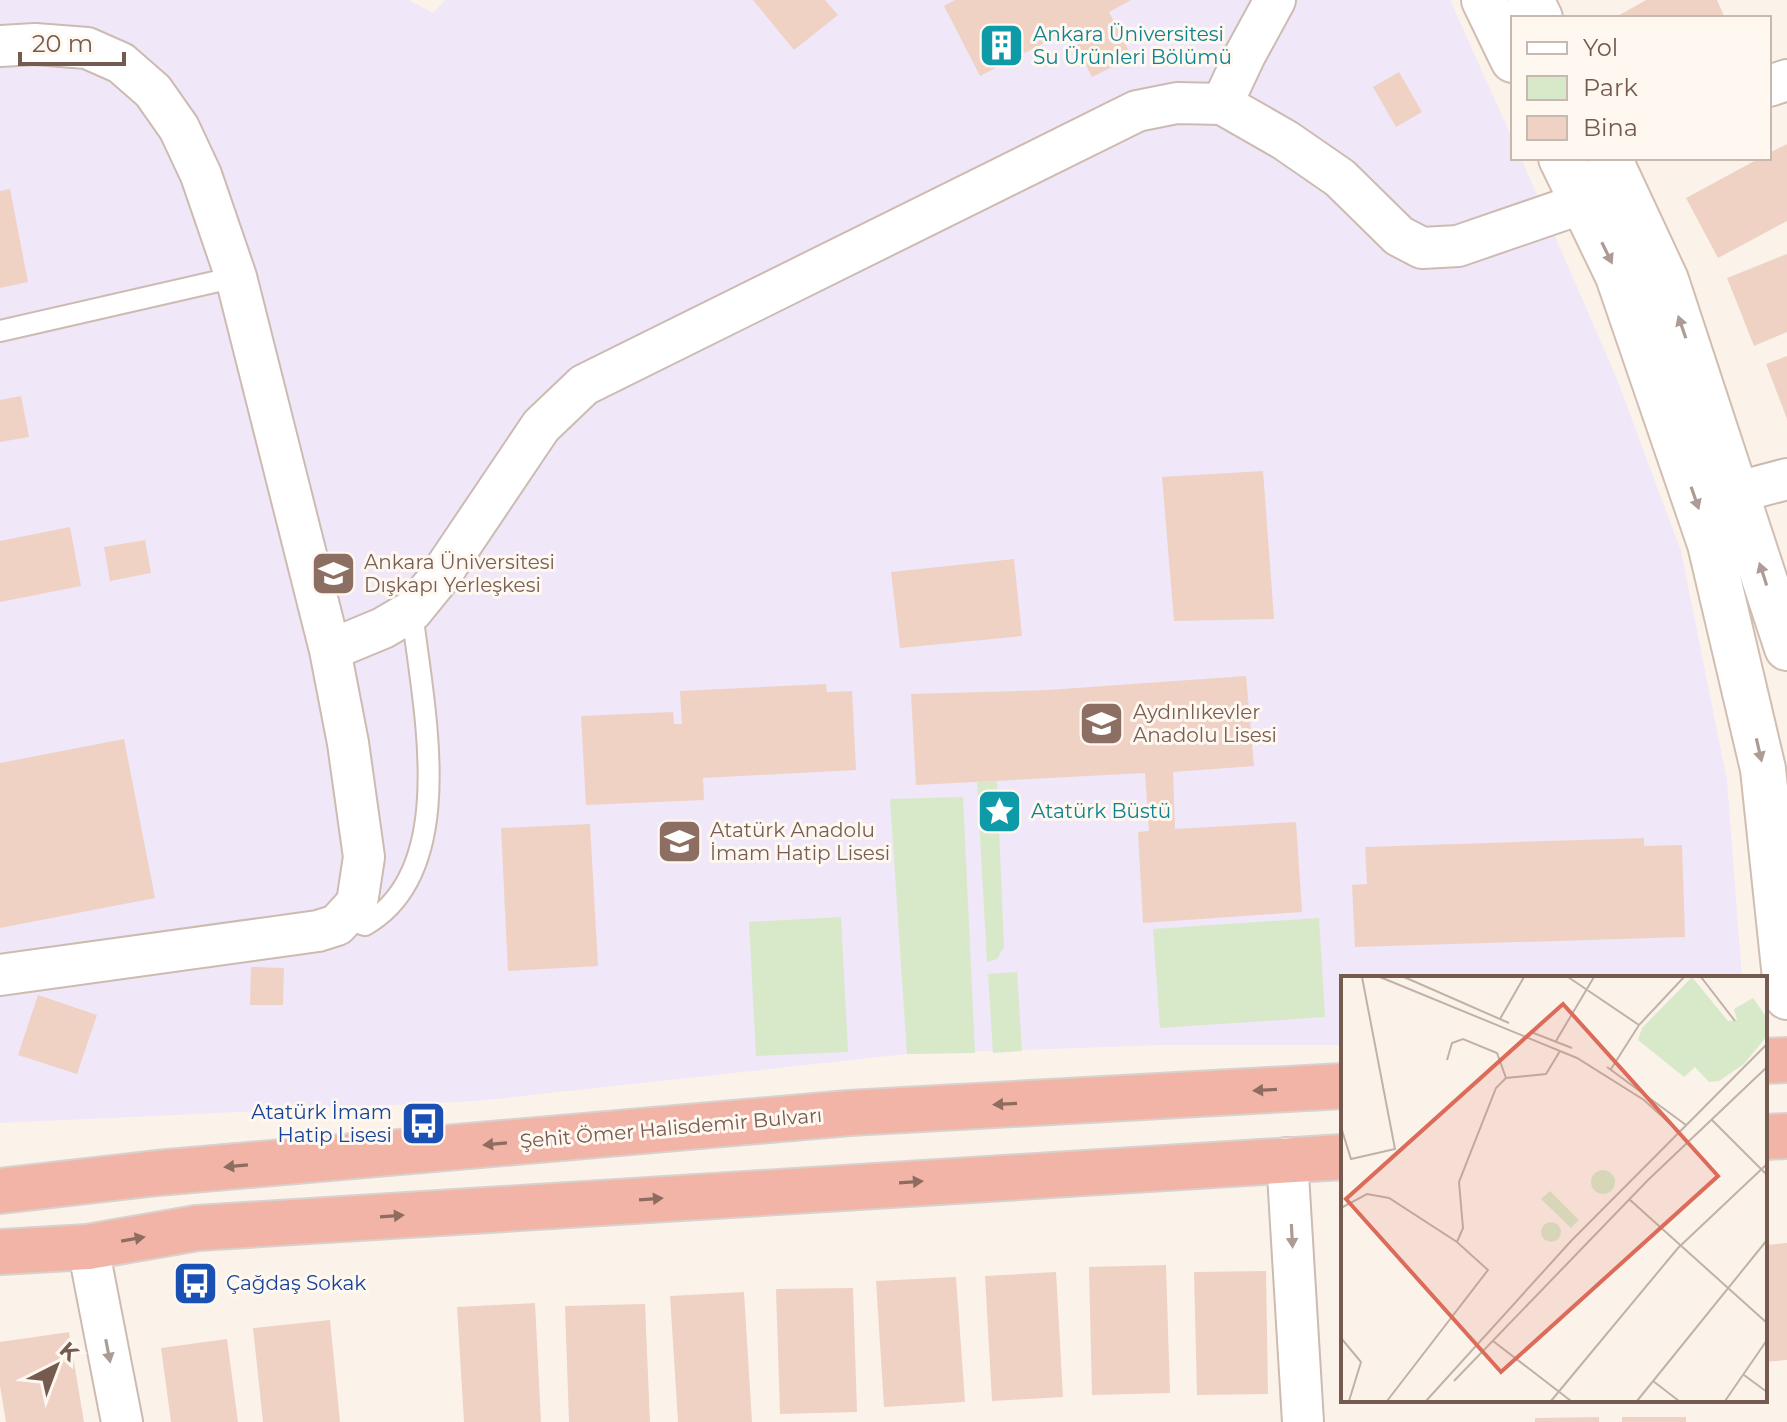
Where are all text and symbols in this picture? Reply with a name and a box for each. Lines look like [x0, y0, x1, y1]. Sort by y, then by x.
scale bar [20, 16, 124, 66]
legend [1511, 16, 1771, 160]
building icon: Ankara Üniversitesi Su Ürünleri Bölümü [978, 22, 1026, 70]
place label: Ankara Üniversitesi Su Ürünleri Bölümü [1033, 22, 1232, 69]
text: 20 m [32, 29, 93, 58]
text: Yol [1583, 33, 1618, 62]
text: Park [1583, 73, 1638, 102]
text: Bina [1583, 113, 1638, 142]
one-way arrow [1600, 242, 1614, 265]
one-way arrow [1675, 315, 1687, 339]
one-way arrow [1689, 486, 1701, 510]
school or university icon: Ankara Üniversitesi Dışkapı Yerleşkesi [309, 549, 357, 597]
place label: Ankara Üniversitesi Dışkapı Yerleşkesi [364, 550, 555, 597]
one-way arrow [1757, 561, 1769, 585]
school or university icon: Aydınlıkevler Anadolu Lisesi [1078, 699, 1126, 747]
place label: Aydınlıkevler Anadolu Lisesi [1133, 700, 1277, 747]
one-way arrow [1753, 737, 1766, 762]
place icon: Atatürk Büstü [976, 787, 1024, 835]
place label: Atatürk Büstü [1031, 799, 1171, 823]
school or university icon: Atatürk Anadolu İmam Hatip Lisesi [655, 818, 703, 866]
place label: Atatürk Anadolu İmam Hatip Lisesi [710, 818, 890, 865]
inset map [1341, 976, 1767, 1402]
one-way arrow [1252, 1084, 1277, 1097]
one-way arrow [992, 1097, 1017, 1110]
bus stop icon: Atatürk İmam Hatip Lisesi [399, 1099, 447, 1147]
place label: Atatürk İmam Hatip Lisesi [251, 1100, 392, 1147]
street label: Şehit Ömer Halisdemir Bulvarı [519, 1103, 823, 1153]
one-way arrow [482, 1137, 507, 1150]
one-way arrow [223, 1160, 248, 1173]
one-way arrow [899, 1176, 924, 1189]
one-way arrow [639, 1192, 664, 1205]
one-way arrow [380, 1209, 405, 1222]
one-way arrow [1285, 1224, 1298, 1249]
one-way arrow [121, 1232, 146, 1245]
bus stop icon: Çağdaş Sokak [171, 1259, 219, 1307]
place label: Çağdaş Sokak [226, 1271, 366, 1295]
north arrow [16, 1326, 96, 1406]
text: K [54, 1336, 85, 1367]
one-way arrow [102, 1339, 115, 1364]

